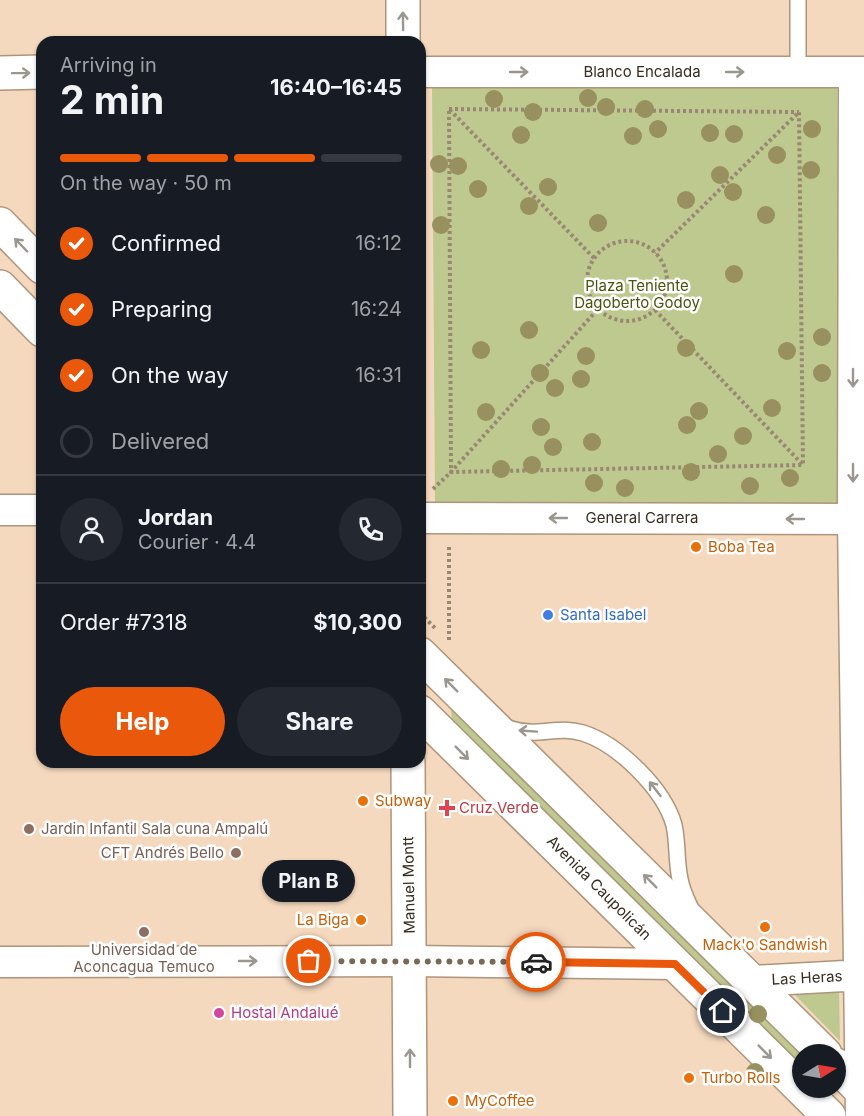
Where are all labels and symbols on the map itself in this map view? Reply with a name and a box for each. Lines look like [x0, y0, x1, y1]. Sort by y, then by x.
one-way arrow [397, 12, 409, 31]
street label: Blanco Encalada [583, 62, 701, 81]
one-way arrow [509, 66, 529, 78]
one-way arrow [725, 66, 745, 78]
one-way arrow [11, 67, 30, 79]
one-way arrow [14, 238, 28, 253]
park label: Plaza Teniente Dagoberto Godoy [574, 276, 700, 312]
one-way arrow [847, 367, 859, 387]
one-way arrow [847, 463, 859, 483]
street label: General Carrera [586, 508, 698, 527]
one-way arrow [548, 512, 568, 524]
one-way arrow [785, 513, 805, 524]
place label: Boba Tea [708, 537, 775, 556]
marker: Boba Tea [689, 540, 703, 554]
place label: Santa Isabel [560, 605, 646, 624]
marker: Santa Isabel [541, 608, 555, 622]
one-way arrow [444, 677, 459, 692]
one-way arrow [518, 726, 538, 737]
one-way arrow [454, 745, 469, 760]
one-way arrow [648, 782, 661, 798]
place label: Subway [375, 791, 432, 810]
marker: Subway [356, 794, 370, 808]
place label: Cruz Verde [459, 798, 539, 817]
marker: Cruz Verde [440, 801, 454, 815]
place label: Jardin Infantil Sala cuna Ampalú [41, 819, 268, 838]
marker: Jardin Infantil Sala cuna Ampalú [22, 822, 36, 836]
street label: Avenida Caupolicán [543, 831, 656, 944]
street label: Manuel Montt [398, 836, 419, 934]
place label: CFT Andrés Bello [101, 843, 224, 862]
marker: CFT Andrés Bello [229, 846, 243, 860]
callout: Plan B [262, 859, 356, 901]
one-way arrow [642, 873, 657, 888]
place label: La Biga [297, 910, 349, 929]
marker: La Biga [354, 913, 368, 927]
marker: Mack'o Sandwish [758, 920, 772, 934]
marker: Universidad de Aconcagua Temuco [137, 925, 151, 939]
courier [506, 932, 566, 992]
pin [283, 935, 334, 986]
place label: Mack'o Sandwish [702, 935, 828, 954]
place label: Universidad de Aconcagua Temuco [73, 940, 215, 976]
one-way arrow [237, 955, 257, 967]
street label: Las Heras [771, 966, 843, 989]
pin [697, 985, 748, 1036]
place label: Hostal Andalué [231, 1003, 338, 1022]
marker: Hostal Andalué [212, 1006, 226, 1020]
north arrow [792, 1044, 846, 1098]
one-way arrow [757, 1045, 772, 1060]
one-way arrow [404, 1048, 416, 1068]
place label: Turbo Rolls [701, 1068, 780, 1087]
marker: Turbo Rolls [682, 1071, 696, 1085]
place label: MyCoffee [465, 1091, 535, 1110]
marker: MyCoffee [446, 1094, 460, 1108]

